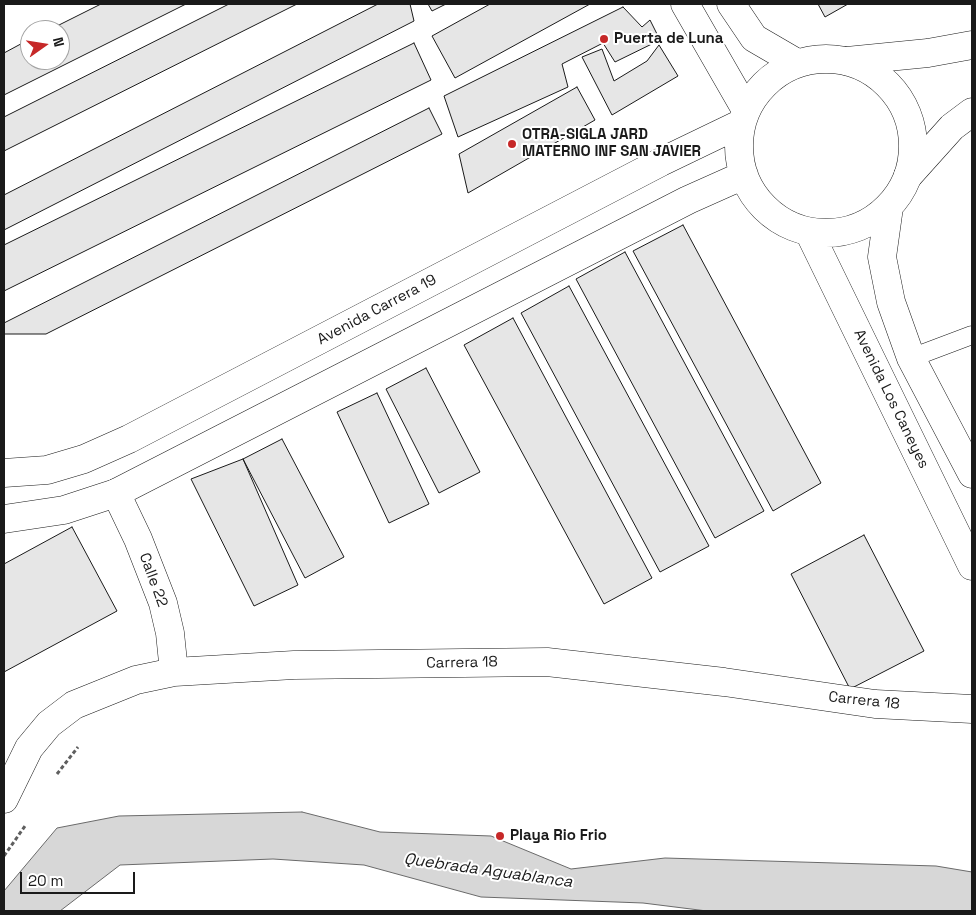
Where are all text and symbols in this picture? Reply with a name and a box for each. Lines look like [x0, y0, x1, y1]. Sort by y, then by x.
north arrow [20, 20, 70, 70]
place label: Puerta de Luna [614, 30, 724, 48]
marker: Puerta de Luna [598, 33, 610, 45]
text: N [49, 35, 68, 48]
place label: OTRA-SIGLA JARD MATERNO INF SAN JAVIER [522, 126, 701, 161]
marker: OTRA-SIGLA JARD MATERNO INF SAN JAVIER [506, 138, 518, 150]
street label: Avenida Carrera 19 [314, 271, 440, 349]
street label: Avenida Los Caneyes [850, 327, 932, 471]
street label: Calle 22 [135, 550, 171, 610]
street label: Carrera 18 [426, 653, 498, 673]
street label: Carrera 18 [827, 688, 901, 714]
place label: Playa Rio Frio [510, 827, 607, 845]
marker: Playa Rio Frio [494, 830, 506, 842]
water label: Quebrada Aguablanca [403, 850, 573, 892]
scale bar [22, 862, 138, 894]
text: 20 m [28, 871, 63, 890]

